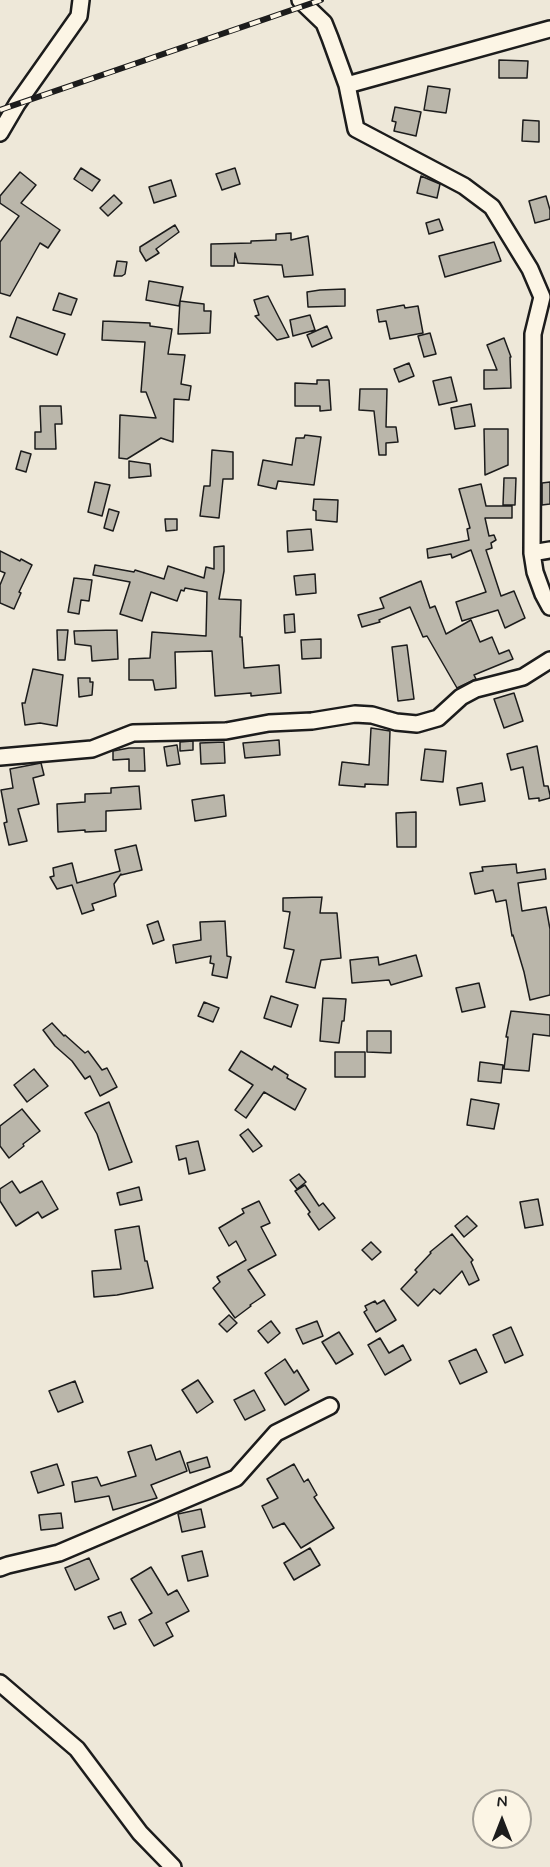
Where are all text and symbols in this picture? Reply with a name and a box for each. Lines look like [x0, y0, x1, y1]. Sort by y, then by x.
north arrow [472, 1789, 532, 1849]
text: N [497, 1792, 507, 1813]

